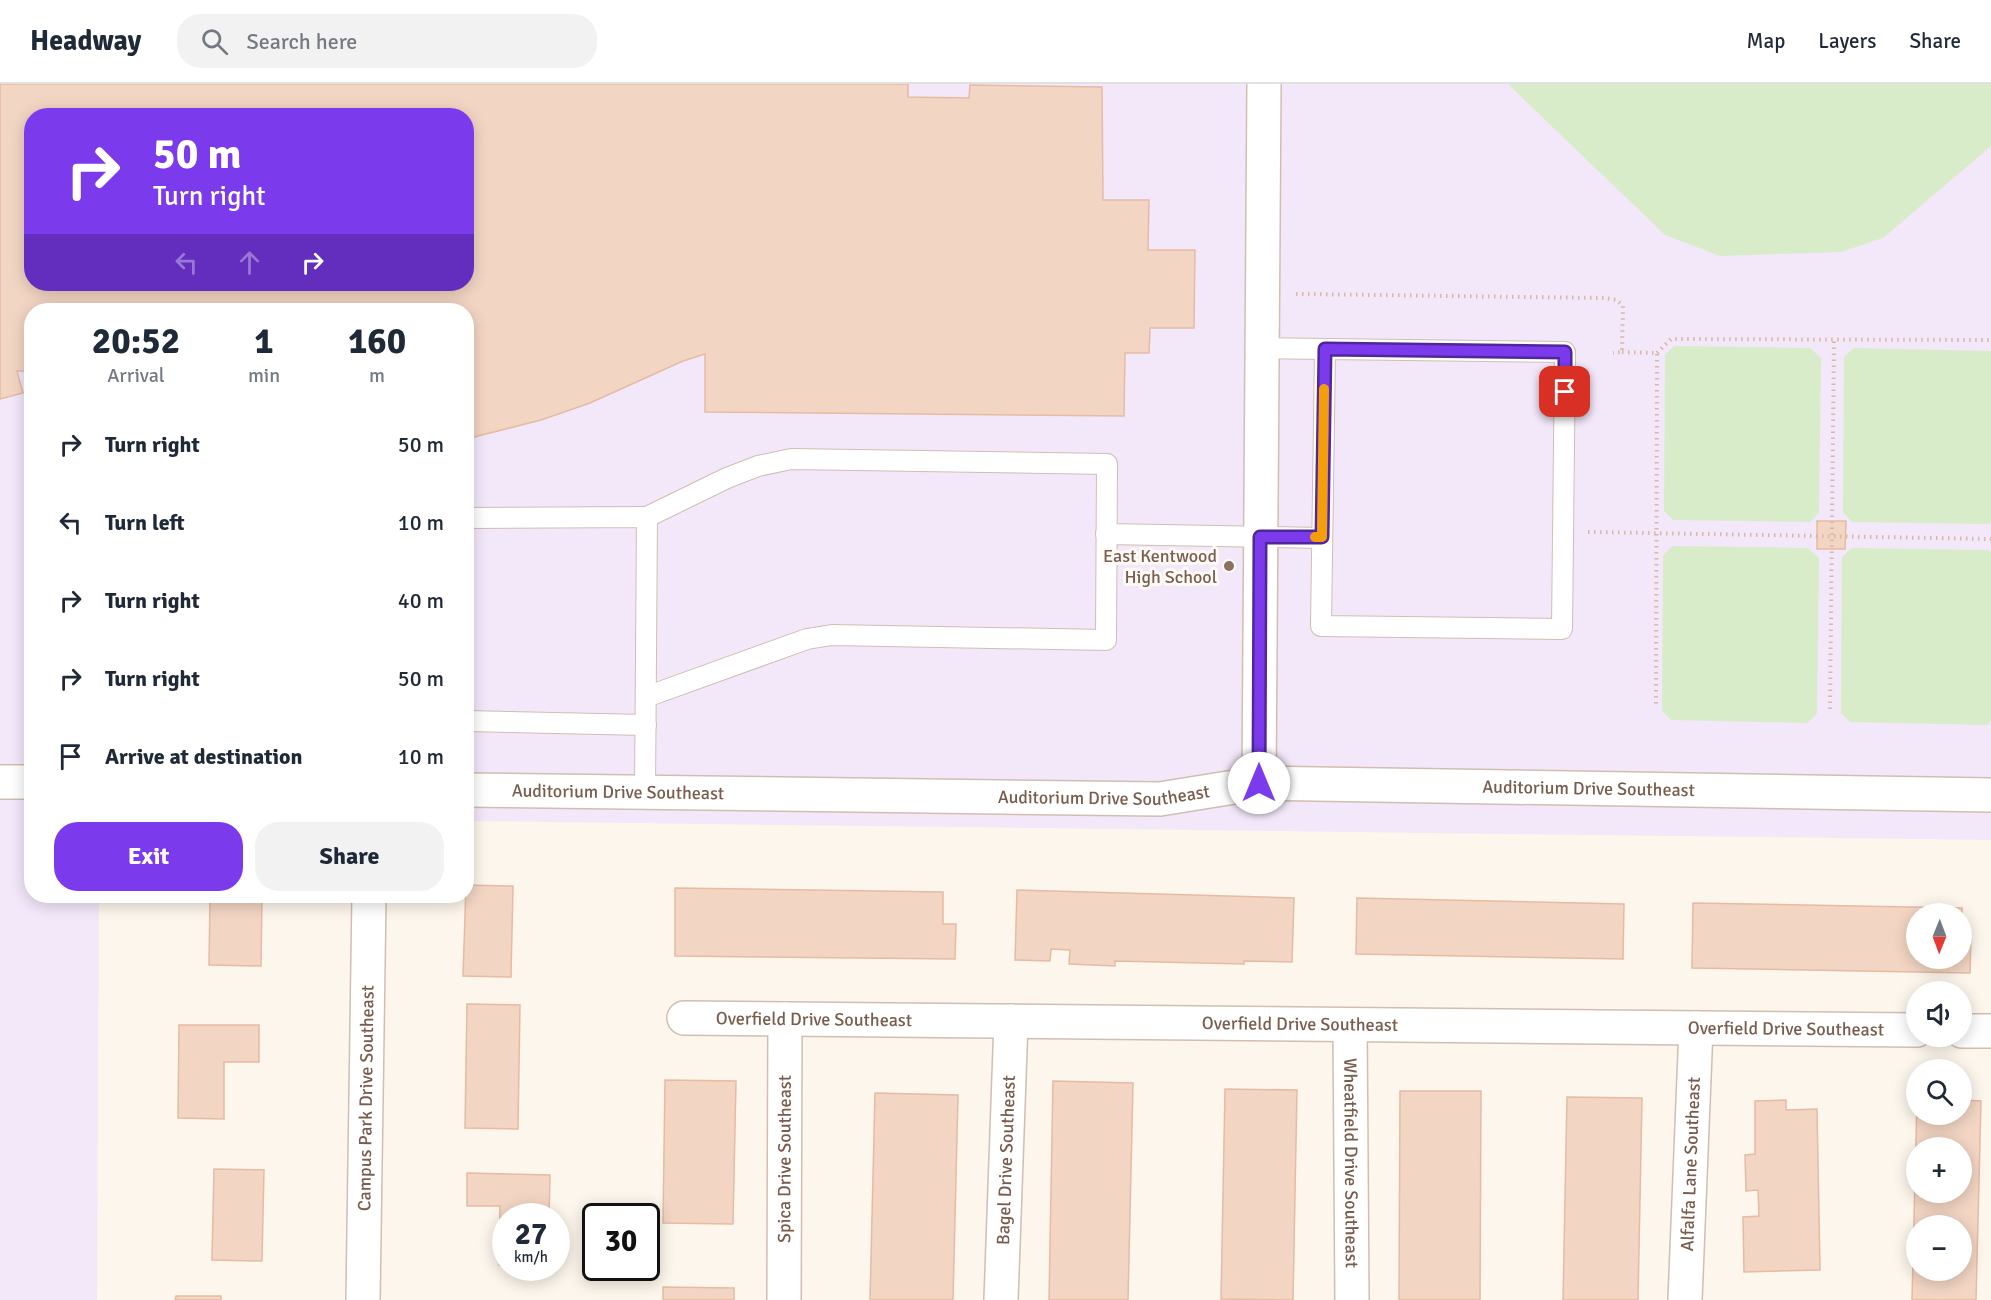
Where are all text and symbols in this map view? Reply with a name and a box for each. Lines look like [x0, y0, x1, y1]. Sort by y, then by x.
search box [177, 14, 597, 68]
text: Headway [30, 24, 141, 58]
icon: search [198, 25, 231, 58]
text: Search here [246, 28, 357, 55]
text: Map [1747, 28, 1785, 54]
text: Layers [1818, 28, 1876, 54]
text: Share [1909, 28, 1961, 54]
text: 50 m [153, 129, 242, 180]
icon: right [54, 132, 132, 210]
text: Turn right [153, 180, 266, 213]
icon: left [170, 246, 203, 279]
icon: ahead [233, 246, 266, 279]
icon: right [296, 246, 329, 279]
text: 20:52 [92, 319, 180, 364]
text: 1 [254, 319, 274, 364]
text: 160 [348, 319, 406, 364]
text: Arrival [107, 363, 165, 388]
text: min [248, 363, 280, 388]
text: m [369, 363, 385, 388]
pin [1539, 366, 1590, 417]
icon: arrive [1548, 375, 1581, 408]
icon: right [54, 428, 87, 461]
text: Turn right [105, 431, 200, 458]
text: 50 m [398, 431, 444, 458]
icon: left [54, 506, 87, 539]
text: Turn left [105, 509, 185, 536]
text: 10 m [398, 509, 444, 536]
place label: East Kentwood High School [1103, 545, 1217, 588]
marker: East Kentwood High School [1222, 559, 1236, 573]
icon: right [54, 584, 87, 617]
text: Turn right [105, 587, 200, 614]
text: 40 m [398, 587, 444, 614]
icon: right [54, 662, 87, 695]
text: Turn right [105, 665, 200, 692]
text: 50 m [398, 665, 444, 692]
icon: arrive [54, 740, 87, 773]
text: Arrive at destination [105, 743, 302, 770]
text: 10 m [398, 743, 444, 770]
position arrow [1227, 751, 1291, 815]
street label: Auditorium Drive Southeast [1482, 776, 1695, 801]
street label: Auditorium Drive Southeast [512, 780, 724, 804]
street label: Auditorium Drive Southeast [998, 780, 1211, 810]
button: Exit [54, 822, 243, 891]
button: Share [255, 822, 444, 891]
north arrow [1906, 903, 1972, 969]
map controls [1906, 903, 1972, 1281]
button: sound [1906, 981, 1972, 1047]
street label: Campus Park Drive Southeast [353, 985, 379, 1211]
street label: Overfield Drive Southeast [716, 1007, 912, 1031]
street label: Overfield Drive Southeast [1202, 1012, 1398, 1036]
street label: Overfield Drive Southeast [1688, 1017, 1884, 1041]
street label: Wheatfield Drive Southeast [1339, 1058, 1363, 1268]
button: search [1906, 1059, 1972, 1125]
street label: Spica Drive Southeast [773, 1075, 796, 1243]
street label: Bagel Drive Southeast [992, 1075, 1020, 1245]
street label: Alfalfa Lane Southeast [1676, 1077, 1705, 1252]
button: + [1906, 1137, 1972, 1203]
speed limit sign: 30 [582, 1203, 660, 1281]
button: − [1906, 1215, 1972, 1281]
text: 27 [515, 1216, 547, 1253]
text: km/h [514, 1248, 548, 1266]

